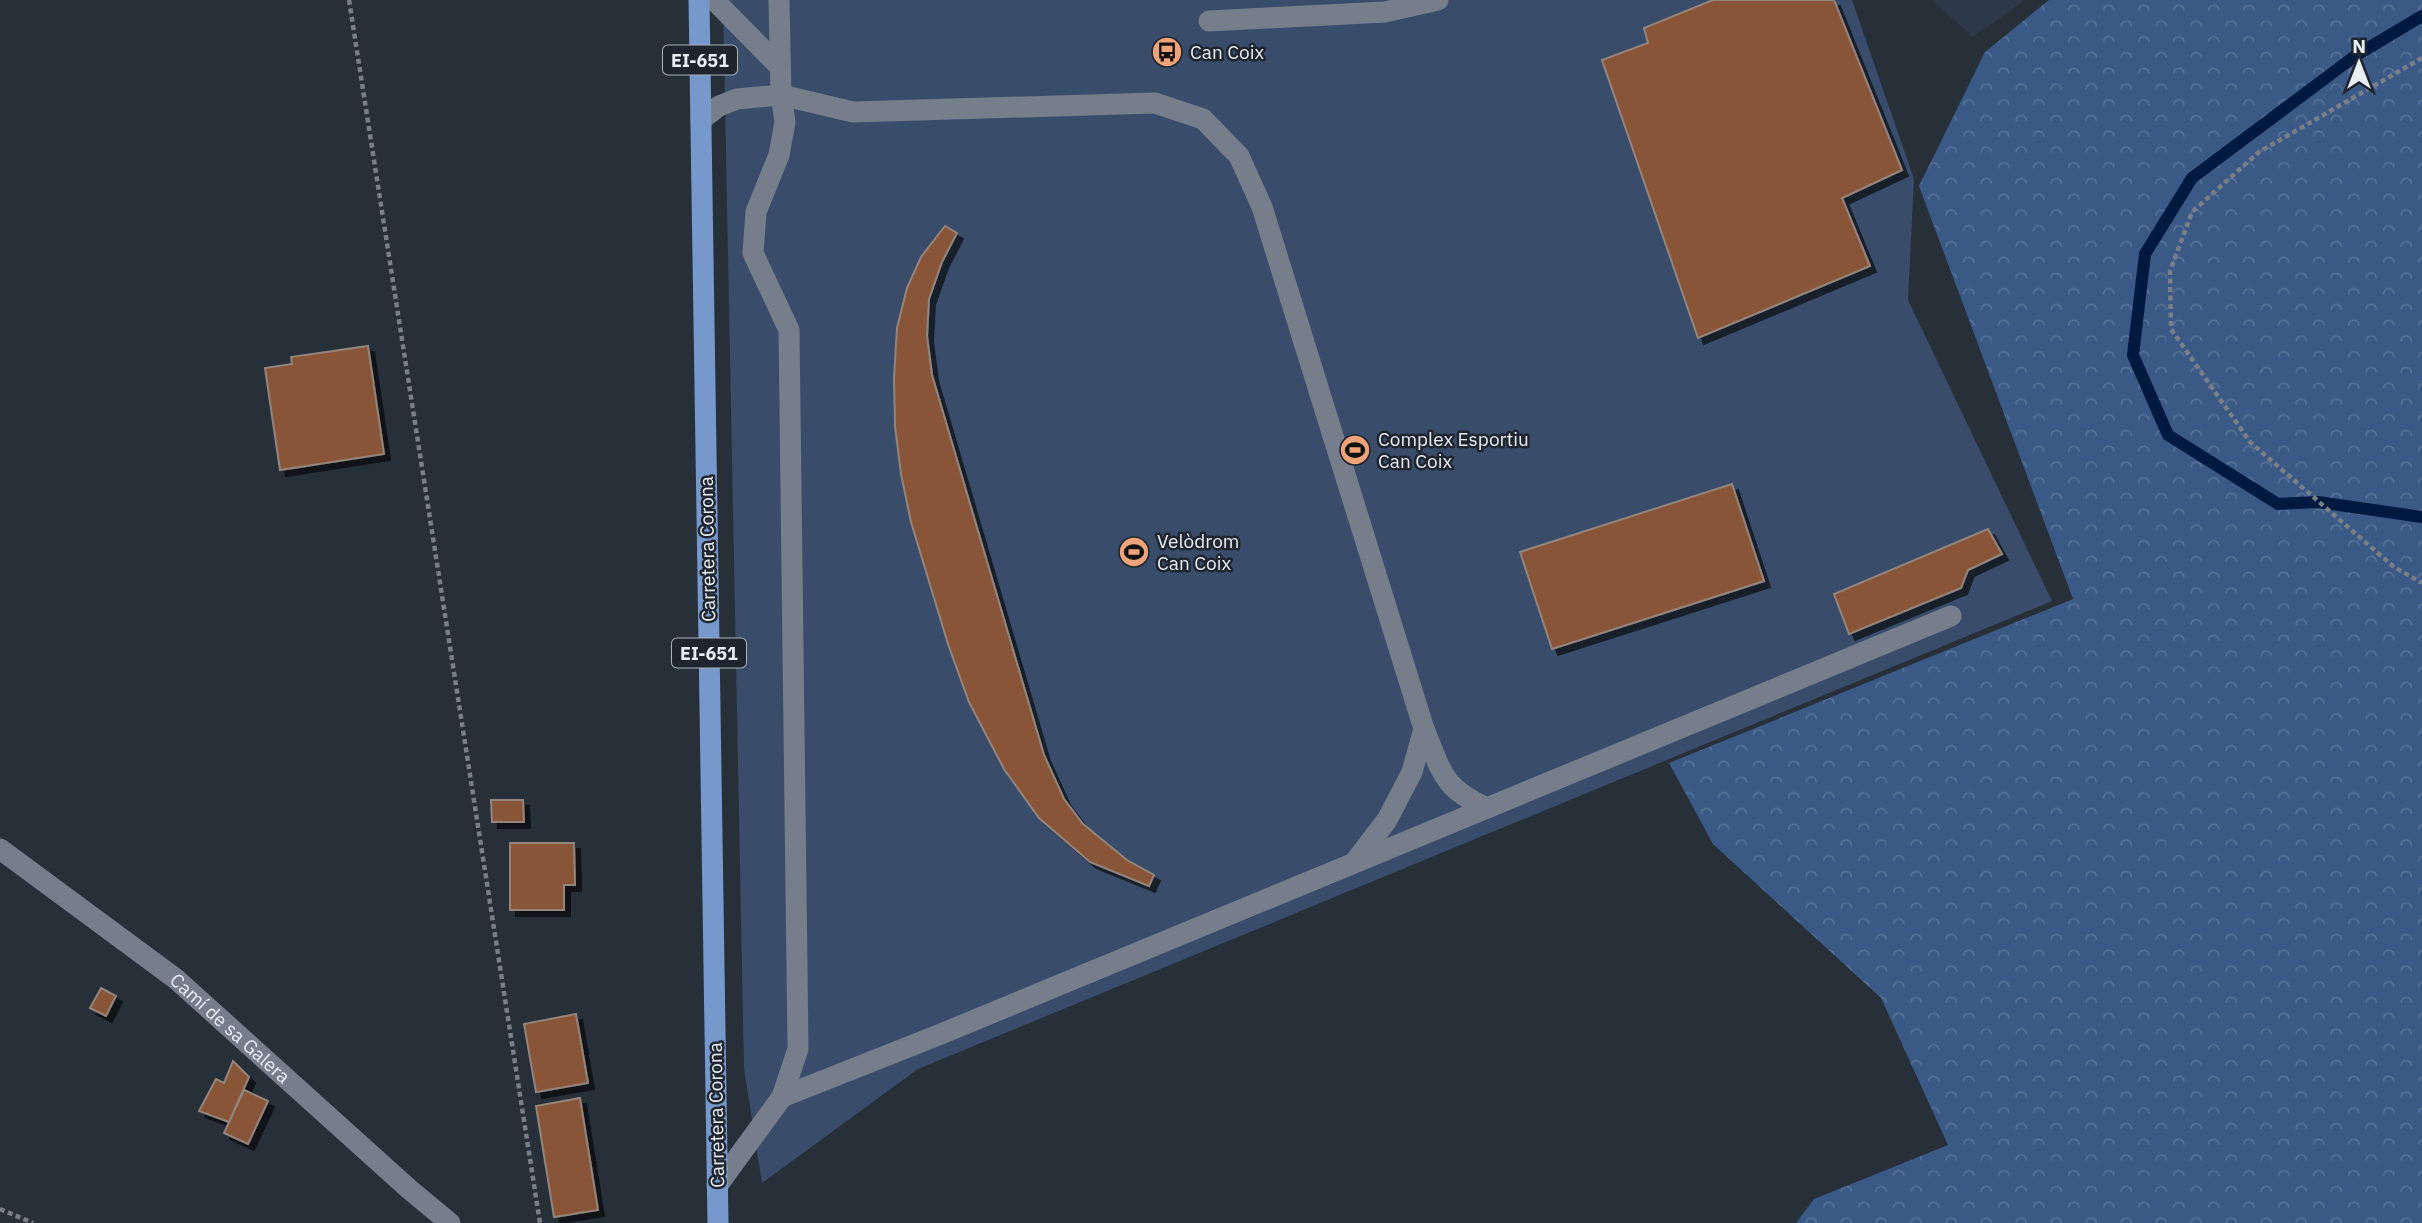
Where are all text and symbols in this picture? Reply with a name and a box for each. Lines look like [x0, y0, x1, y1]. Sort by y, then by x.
north arrow [2324, 28, 2394, 98]
text: N [2352, 34, 2366, 58]
bus stop icon: Can Coix [1150, 35, 1184, 69]
place label: Can Coix [1190, 40, 1264, 64]
road number: EI-651 [663, 46, 737, 74]
place label: Complex Esportiu Can Coix [1378, 427, 1529, 473]
sports icon: Complex Esportiu Can Coix [1338, 433, 1372, 467]
street label: Carretera Corona [694, 476, 720, 622]
place label: Velòdrom Can Coix [1157, 529, 1239, 575]
sports icon: Velòdrom Can Coix [1117, 535, 1151, 569]
road number: EI-651 [672, 638, 746, 668]
street label: Camí de sa Galera [165, 968, 295, 1088]
street label: Carretera Corona [703, 1042, 729, 1188]

